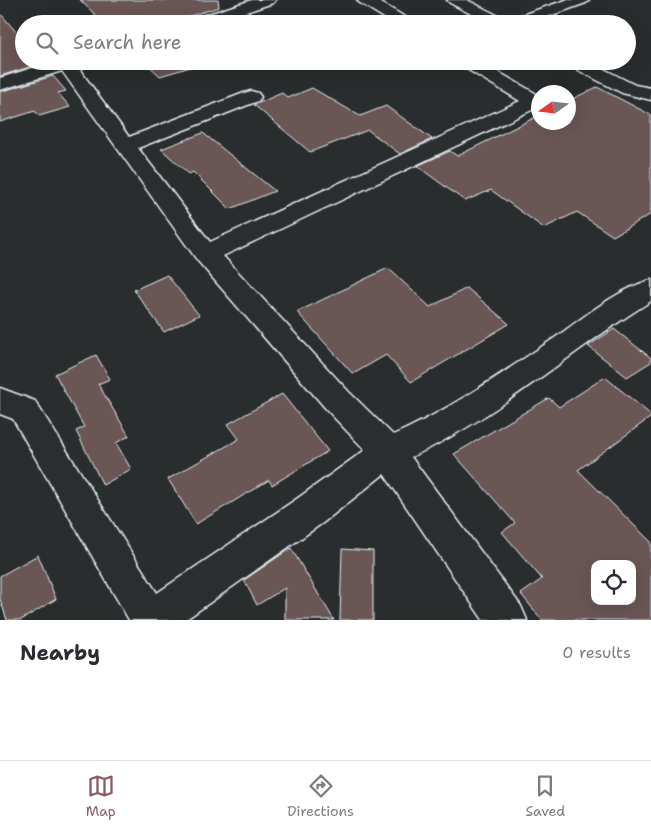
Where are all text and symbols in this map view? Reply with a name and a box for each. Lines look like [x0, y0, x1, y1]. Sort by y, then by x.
search box [15, 15, 636, 70]
icon: search [33, 29, 61, 57]
text: Search here [73, 30, 182, 55]
north arrow [531, 85, 576, 130]
map controls [591, 560, 636, 605]
button: locate [591, 560, 636, 605]
text: Nearby [20, 639, 100, 667]
text: 0 results [562, 642, 631, 663]
tab: Map [86, 772, 116, 820]
tab: Directions [287, 772, 354, 820]
tab: Saved [526, 772, 565, 820]

